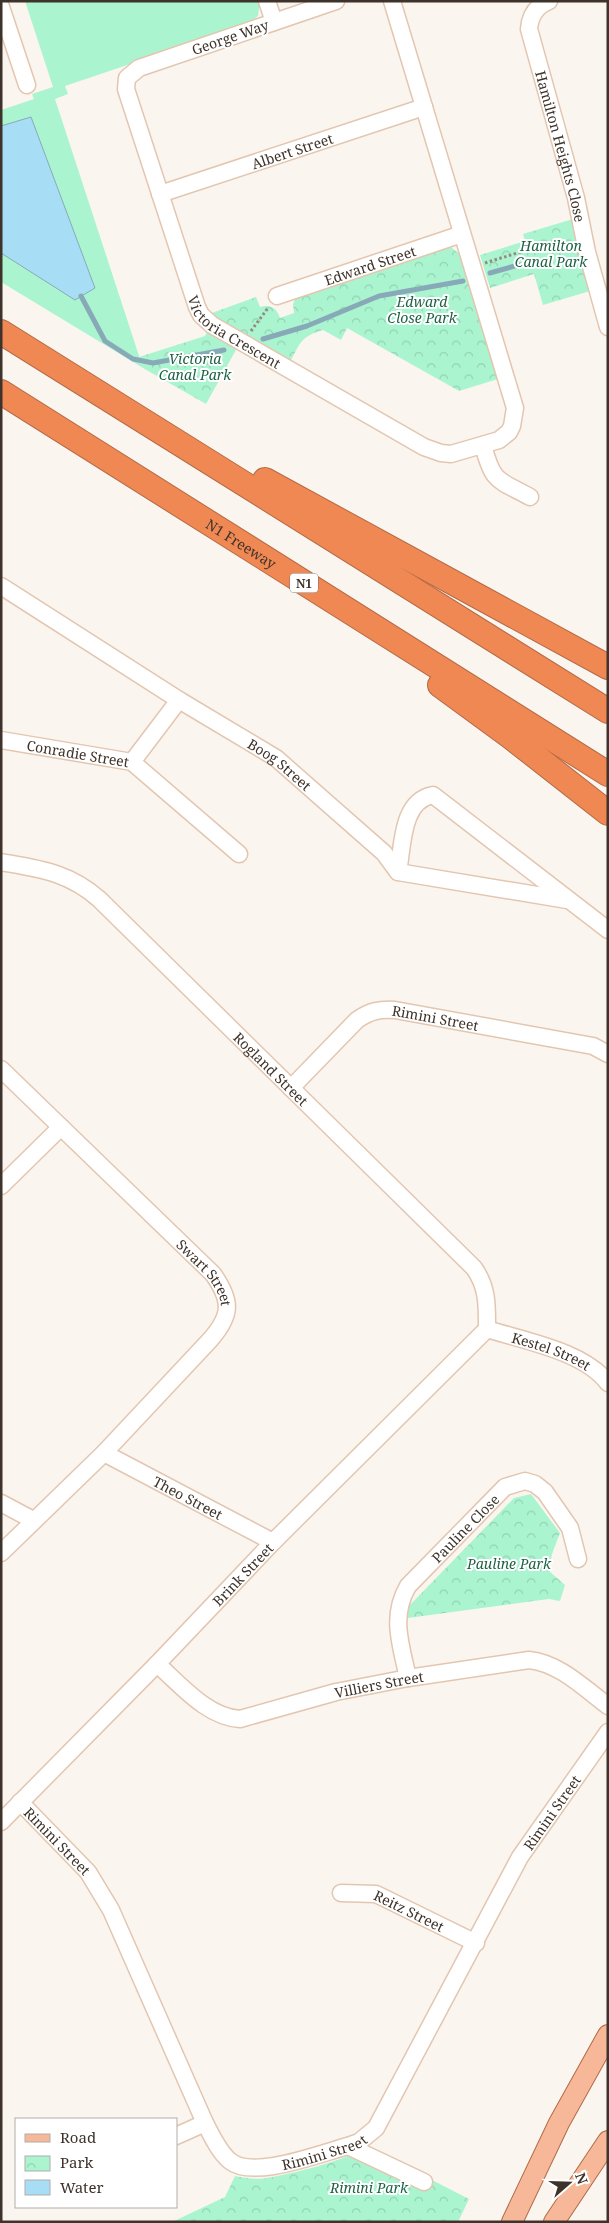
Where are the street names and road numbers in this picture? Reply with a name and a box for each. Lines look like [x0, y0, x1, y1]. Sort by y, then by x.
street label: George Way [189, 15, 271, 59]
street label: Hamilton Heights Close [532, 68, 590, 224]
street label: Albert Street [249, 128, 335, 173]
street label: Edward Street [322, 241, 418, 289]
street label: Victoria Crescent [184, 293, 284, 372]
street label: N1 Freeway [203, 514, 280, 573]
road number: N1 [290, 574, 318, 592]
street label: Boog Street [244, 734, 316, 795]
street label: Conradie Street [25, 735, 130, 771]
street label: Rimini Street [391, 1000, 480, 1035]
street label: Rogland Street [230, 1028, 313, 1109]
street label: Swart Street [173, 1235, 236, 1307]
street label: Kestel Street [510, 1327, 595, 1374]
street label: Theo Street [150, 1471, 226, 1523]
street label: Pauline Close [427, 1489, 503, 1566]
street label: Brink Street [208, 1538, 277, 1610]
street label: Villiers Street [333, 1666, 425, 1702]
street label: Rimini Street [518, 1771, 585, 1854]
street label: Rimini Street [20, 1803, 95, 1879]
street label: Reitz Street [371, 1885, 448, 1936]
street label: Rimini Street [280, 2130, 371, 2174]

